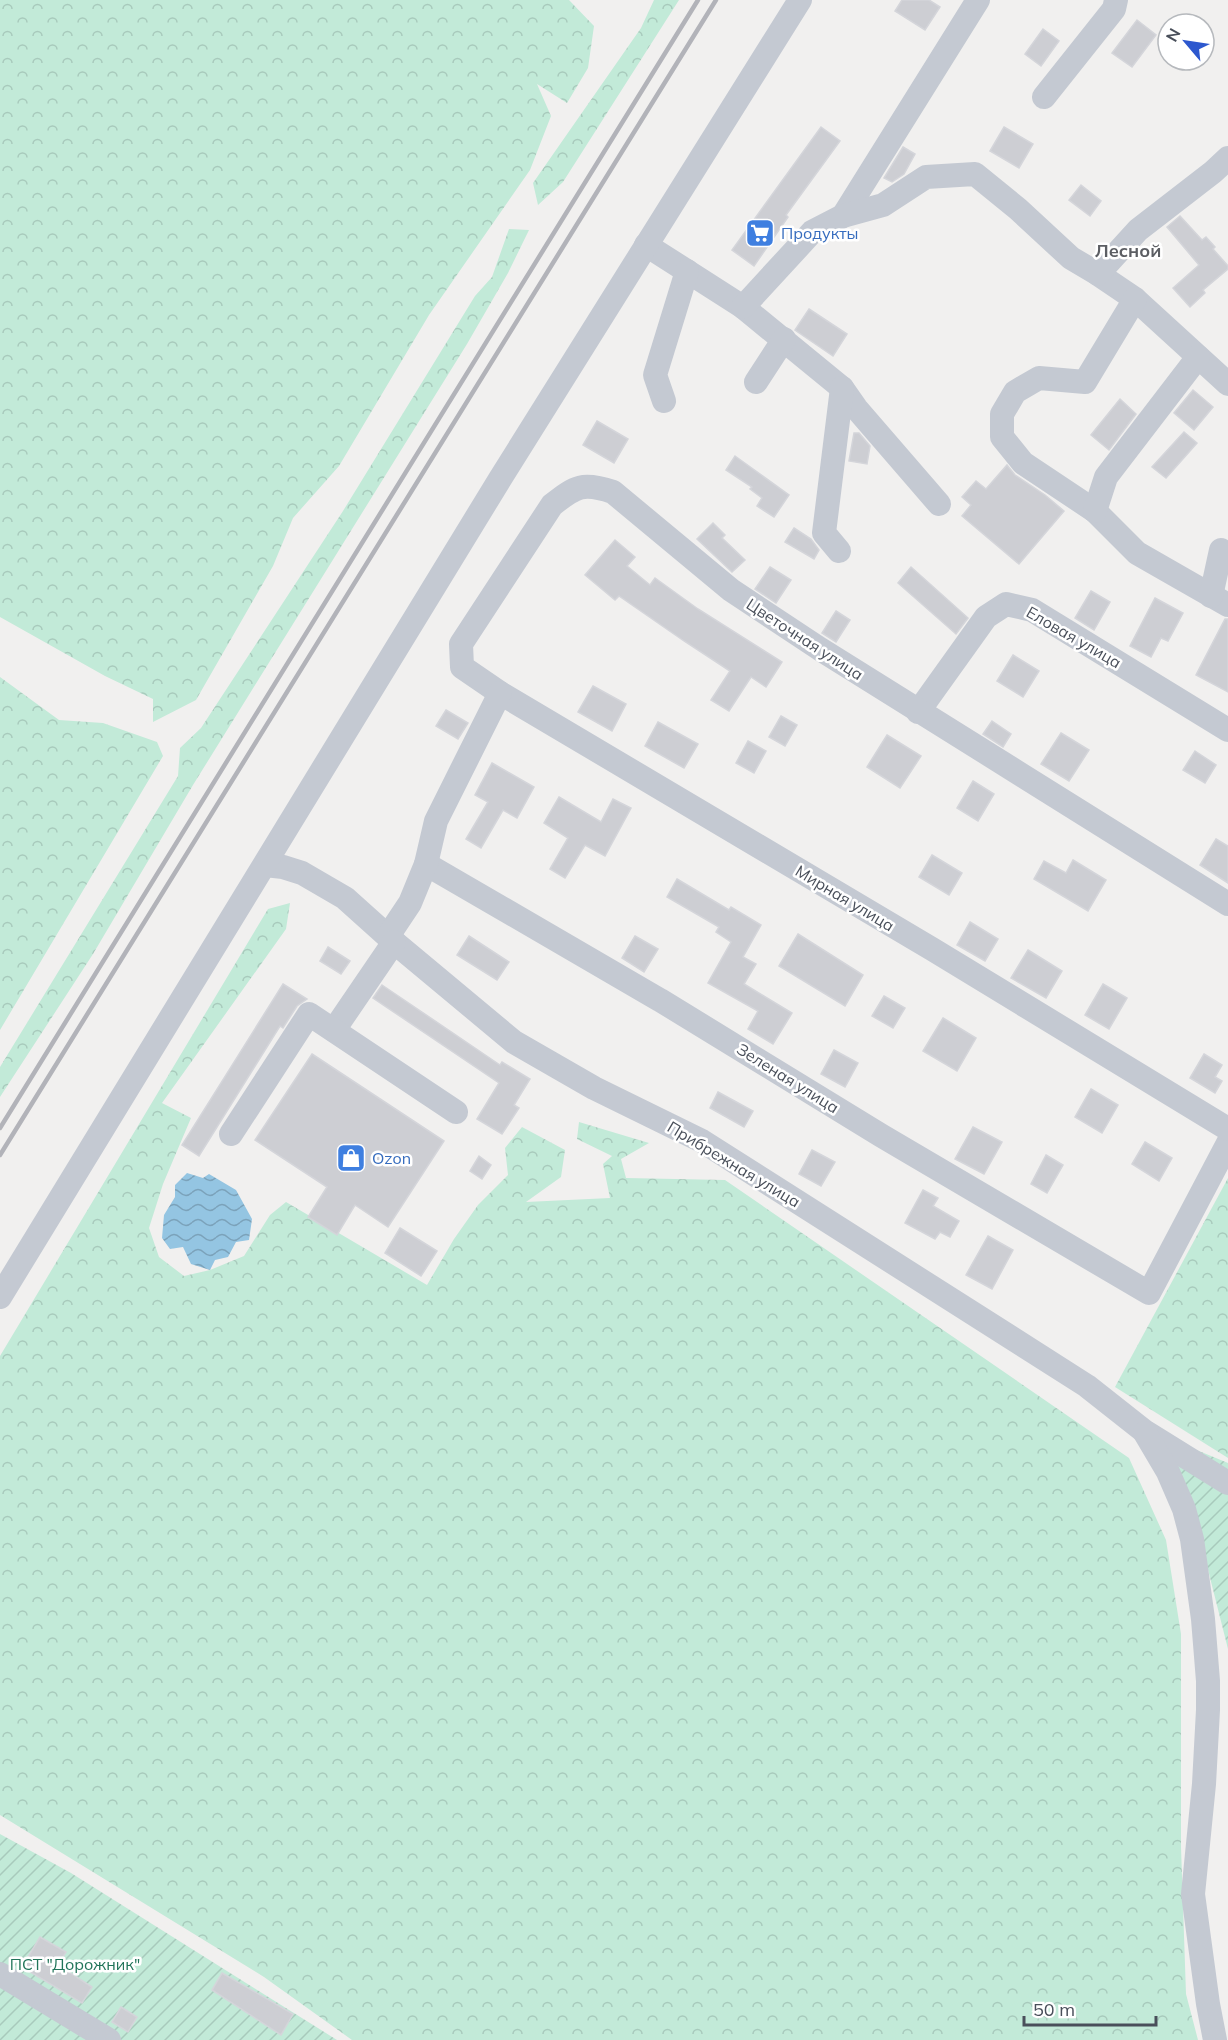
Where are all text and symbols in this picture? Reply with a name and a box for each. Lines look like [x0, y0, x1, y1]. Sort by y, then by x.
north arrow [1156, 12, 1216, 72]
text: N [1161, 25, 1185, 45]
supermarket icon: Продукты [744, 217, 776, 249]
place label: Продукты [781, 223, 858, 243]
district label: Лесной [1095, 239, 1161, 262]
street label: Цветочная улица [743, 594, 867, 684]
street label: Еловая улица [1023, 602, 1125, 672]
street label: Мирная улица [792, 861, 898, 935]
street label: Зеленая улица [733, 1039, 843, 1117]
street label: Прибрежная улица [664, 1116, 804, 1212]
shop icon: Ozon [335, 1142, 367, 1174]
place label: Ozon [372, 1148, 411, 1168]
park label: ПСТ "Дорожник" [10, 1954, 140, 1974]
scale bar [1024, 1989, 1156, 2027]
text: 50 m [1033, 1998, 1075, 2021]

